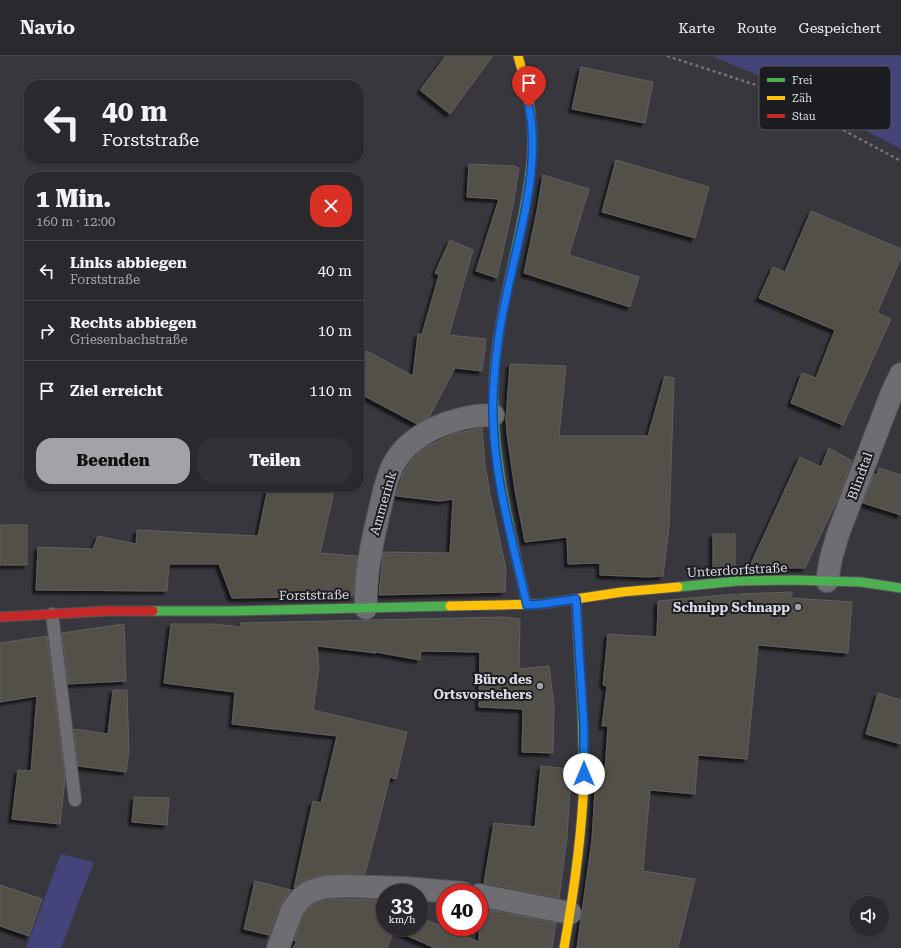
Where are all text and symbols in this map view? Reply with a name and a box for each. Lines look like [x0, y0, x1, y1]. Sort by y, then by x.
text: Navio [20, 16, 75, 39]
text: Karte [679, 20, 715, 36]
text: Route [737, 20, 777, 36]
text: Gespeichert [799, 20, 881, 36]
pin [512, 66, 546, 107]
legend [759, 66, 891, 130]
icon: arrive [518, 72, 540, 94]
text: Frei [792, 74, 813, 87]
text: Zäh [792, 92, 812, 105]
text: 40 m [102, 95, 167, 128]
icon: left [36, 96, 88, 148]
text: Stau [792, 110, 816, 123]
text: Forststraße [102, 129, 199, 150]
text: 1 Min. [36, 185, 111, 213]
button: close [310, 185, 352, 227]
text: 160 m · 12:00 [36, 214, 115, 229]
text: Links abbiegen [70, 254, 187, 272]
icon: left [36, 260, 58, 282]
text: 40 m [318, 262, 352, 280]
text: Forststraße [70, 272, 140, 287]
text: Rechts abbiegen [70, 314, 197, 332]
icon: right [36, 320, 58, 342]
text: 10 m [318, 322, 352, 340]
text: Griesenbachstraße [70, 332, 188, 347]
icon: arrive [36, 380, 58, 402]
text: Ziel erreicht [70, 382, 163, 400]
text: 110 m [309, 382, 352, 400]
button: Beenden [36, 438, 190, 484]
button: Teilen [198, 438, 352, 484]
street label: Blindtal [844, 450, 876, 502]
street label: Ammerink [367, 469, 399, 537]
street label: Unterdorfstraße [686, 560, 788, 580]
street label: Forststraße [279, 587, 349, 603]
place label: Schnipp Schnapp [673, 600, 790, 615]
marker: Schnipp Schnapp [793, 602, 803, 612]
place label: Büro des Ortsvorstehers [433, 672, 532, 702]
marker: Büro des Ortsvorstehers [535, 681, 545, 691]
position arrow [563, 753, 605, 795]
speed limit sign: 40 [436, 884, 488, 936]
text: 33 [391, 893, 413, 917]
map controls [849, 896, 889, 936]
button: sound [849, 896, 889, 936]
text: km/h [389, 914, 415, 925]

